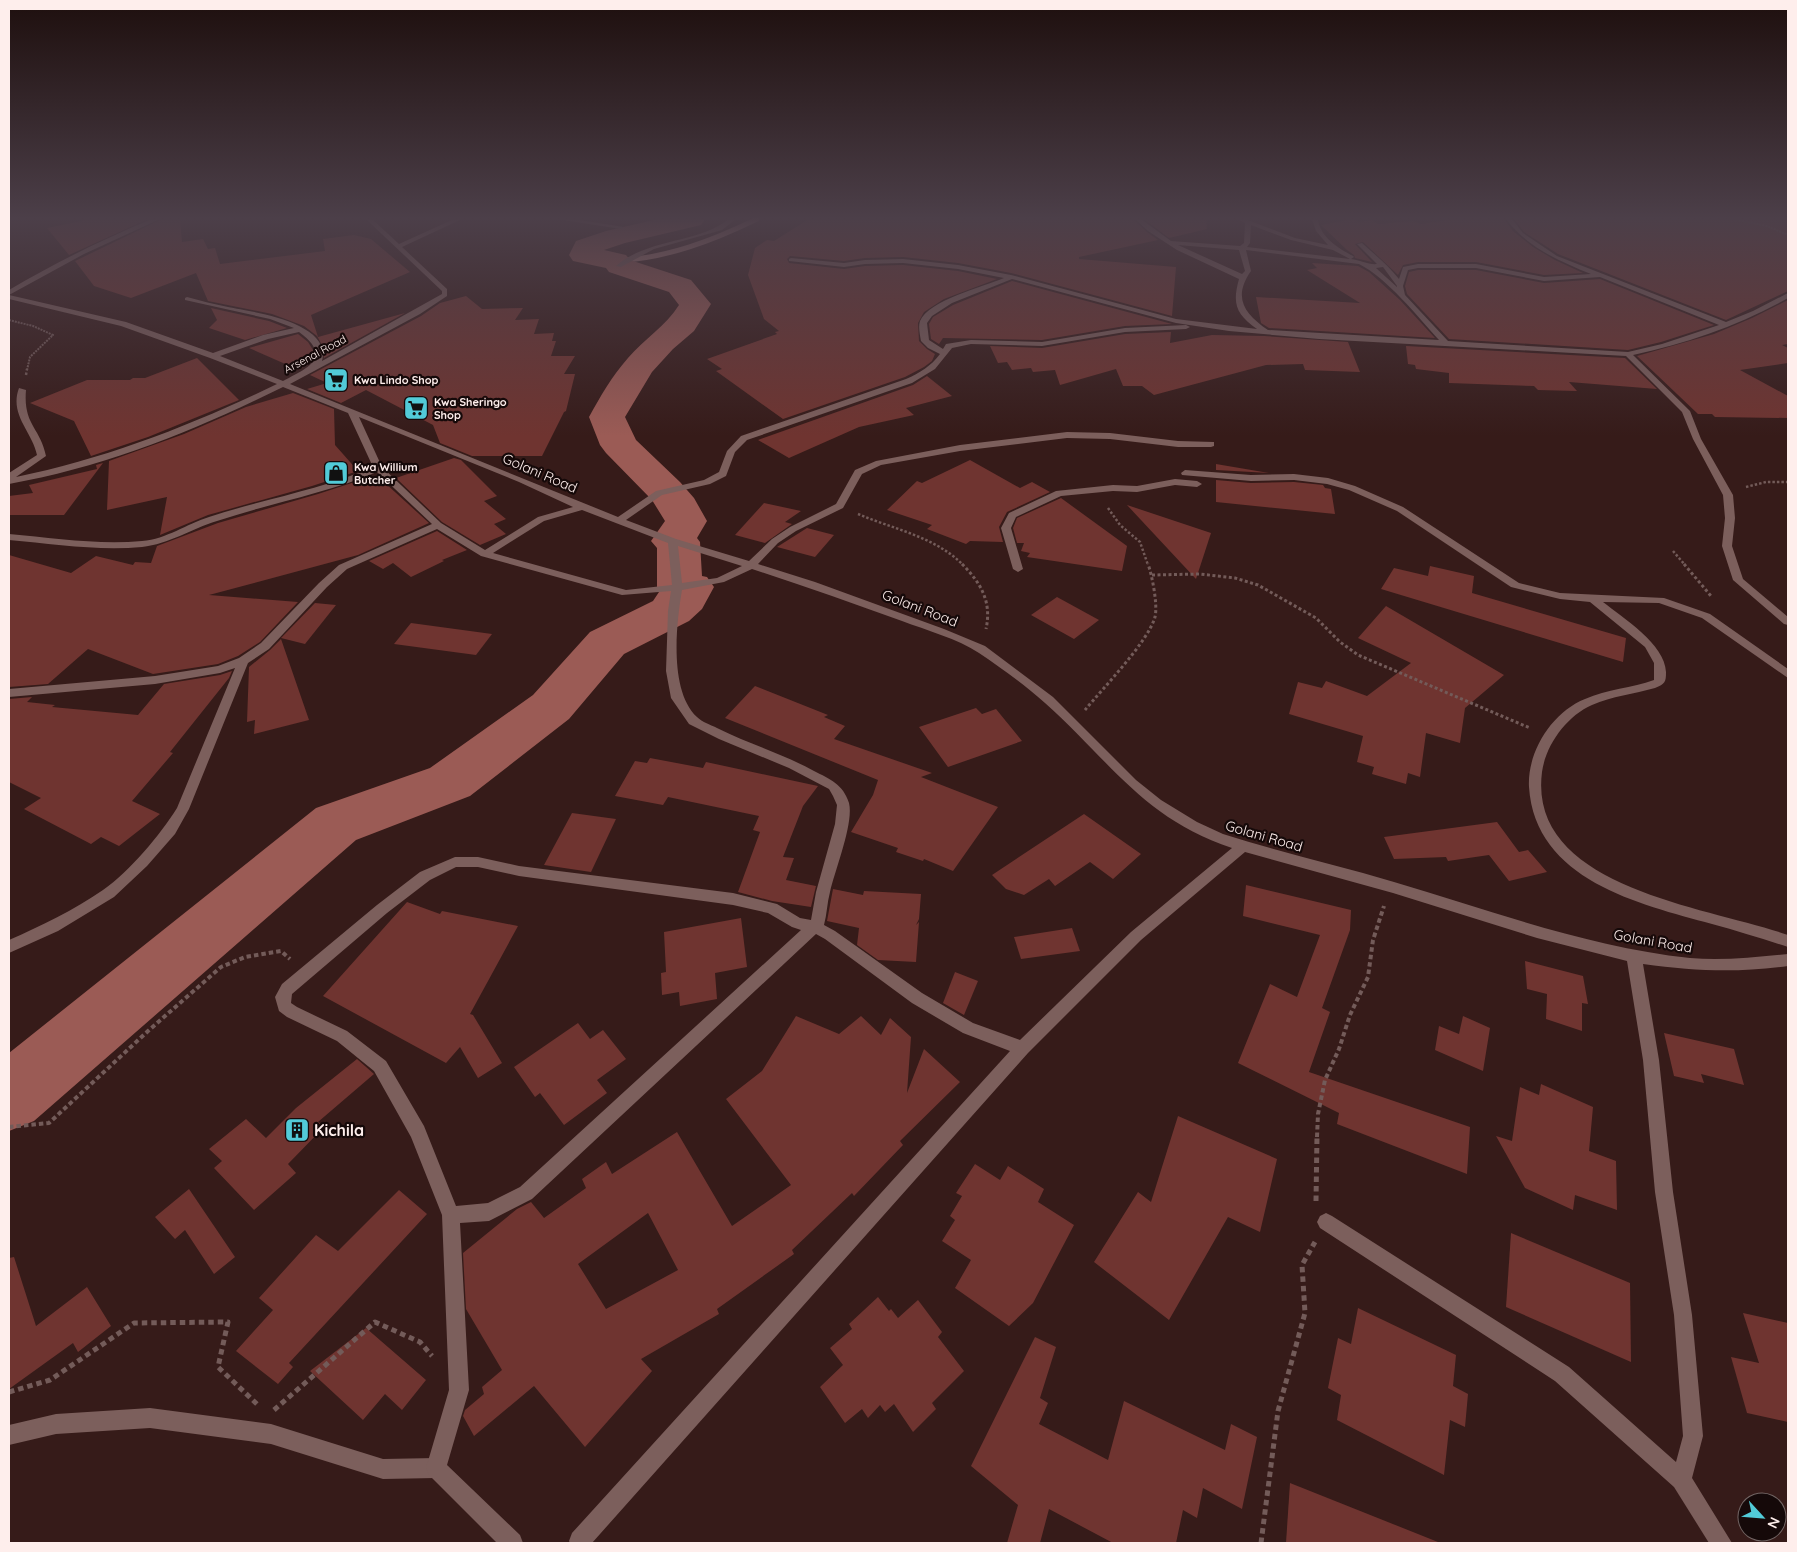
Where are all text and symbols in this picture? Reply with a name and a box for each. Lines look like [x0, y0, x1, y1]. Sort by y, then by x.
street label: Arsenal Road [281, 332, 349, 376]
supermarket icon: Kwa Lindo Shop [323, 367, 349, 393]
place label: Kwa Lindo Shop [354, 373, 439, 387]
supermarket icon: Kwa Sheringo Shop [403, 395, 429, 421]
place label: Kwa Sheringo Shop [434, 395, 507, 422]
street label: Golani Road [500, 449, 580, 497]
shop icon: Kwa Willium Butcher [323, 460, 349, 486]
place label: Kwa Willium Butcher [354, 460, 418, 487]
street label: Golani Road [880, 585, 960, 631]
street label: Golani Road [1223, 816, 1305, 856]
street label: Golani Road [1612, 925, 1694, 957]
building icon: Kichila [284, 1117, 310, 1143]
place label: Kichila [314, 1120, 364, 1140]
north arrow [1737, 1492, 1787, 1542]
text: N [1763, 1514, 1784, 1531]

